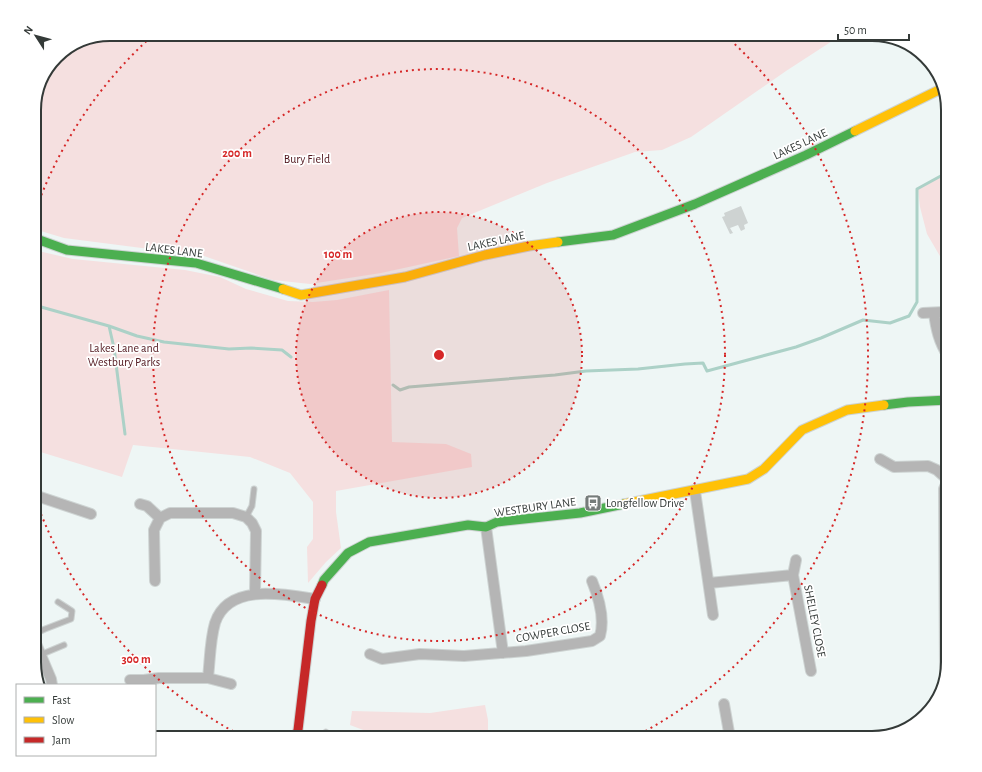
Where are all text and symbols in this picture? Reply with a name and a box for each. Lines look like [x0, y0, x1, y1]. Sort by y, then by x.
north arrow [16, 16, 56, 56]
scale bar [838, 16, 909, 42]
text: N [22, 24, 35, 37]
text: 50 m [844, 24, 867, 36]
street label: LAKES LANE [771, 126, 829, 162]
text: 200 m [222, 147, 252, 159]
park label: Bury Field [284, 153, 330, 166]
street label: LAKES LANE [466, 229, 526, 253]
street label: LAKES LANE [145, 241, 204, 260]
text: 100 m [324, 248, 352, 260]
park label: Lakes Lane and Westbury Parks [88, 342, 160, 369]
centre of rings [432, 348, 446, 362]
bus stop icon: Longfellow Drive [583, 493, 603, 513]
street label: WESTBURY LANE [493, 495, 577, 519]
place label: Longfellow Drive [606, 497, 684, 509]
street label: SHELLEY CLOSE [802, 584, 828, 658]
street label: COWPER CLOSE [515, 620, 591, 644]
text: 300 m [121, 653, 151, 665]
legend [16, 684, 156, 756]
text: Fast [52, 694, 71, 706]
text: Slow [52, 714, 74, 726]
text: Jam [52, 734, 71, 746]

